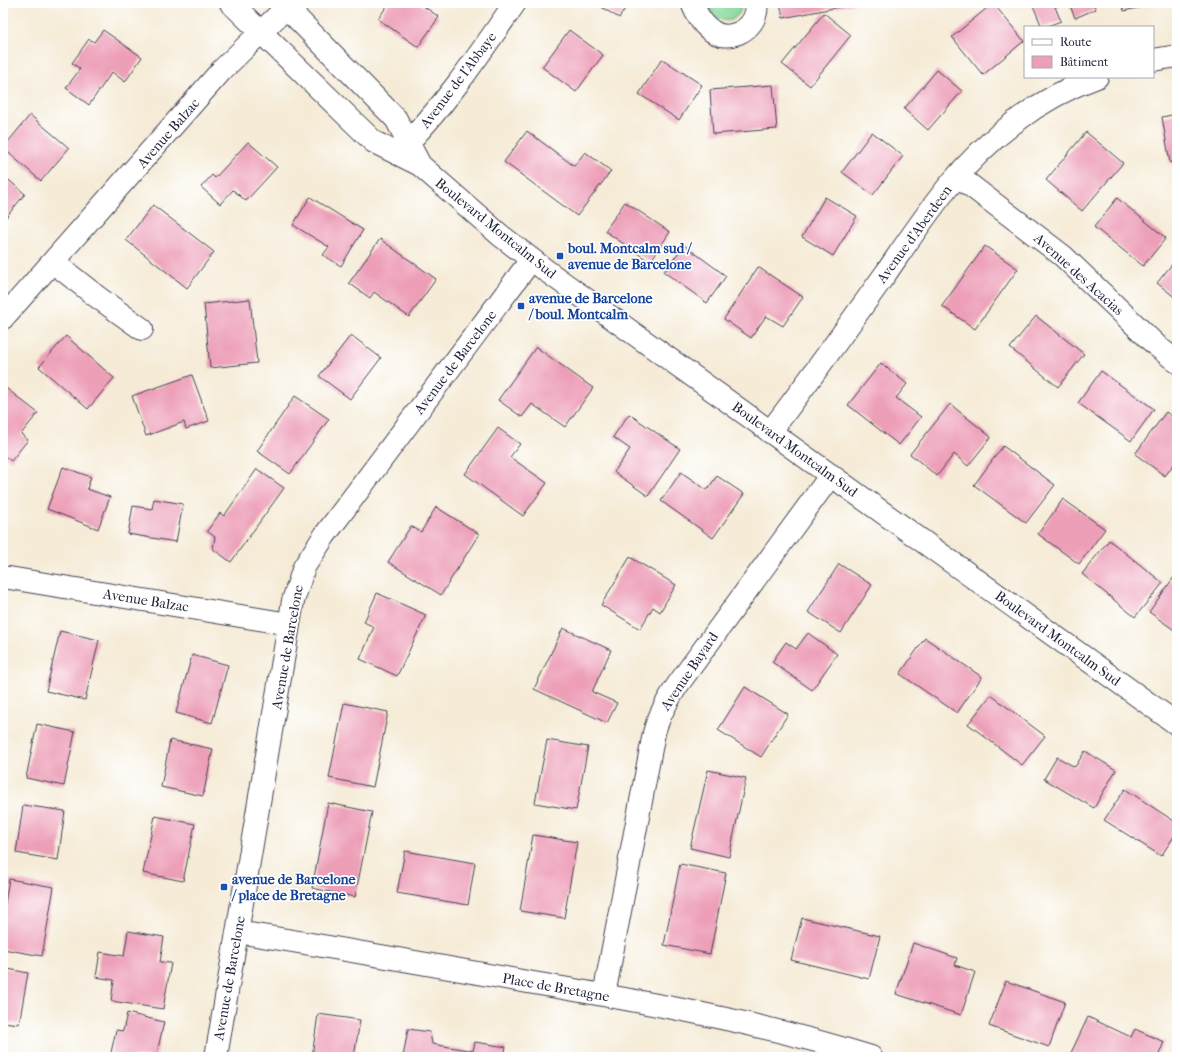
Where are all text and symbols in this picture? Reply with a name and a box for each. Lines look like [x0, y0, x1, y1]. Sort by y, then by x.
legend [1024, 26, 1154, 78]
street label: Avenue de l'Abbaye [416, 29, 500, 133]
text: Route [1060, 35, 1092, 49]
text: Bâtiment [1060, 55, 1109, 69]
street label: Avenue Balzac [133, 95, 203, 172]
street label: Boulevard Montcalm Sud [432, 174, 560, 283]
street label: Avenue d'Aberdeen [873, 182, 956, 287]
street label: Avenue des Acacias [1030, 229, 1127, 319]
place label: boul. Montcalm sud / avenue de Barcelone [567, 240, 692, 273]
marker: boul. Montcalm sud / avenue de Barcelone [555, 251, 565, 261]
place label: avenue de Barcelone / boul. Montcalm [528, 290, 653, 323]
marker: avenue de Barcelone / boul. Montcalm [516, 301, 526, 311]
street label: Avenue de Barcelone [410, 307, 500, 419]
street label: Boulevard Montcalm Sud [729, 398, 861, 501]
street label: Avenue de Barcelone [268, 583, 307, 712]
street label: Avenue Balzac [101, 585, 190, 616]
street label: Boulevard Montcalm Sud [992, 587, 1124, 690]
street label: Avenue Bayard [656, 629, 722, 714]
place label: avenue de Barcelone / place de Bretagne [231, 871, 356, 904]
marker: avenue de Barcelone / place de Bretagne [219, 882, 229, 892]
street label: Avenue de Barcelone [210, 914, 249, 1043]
street label: Place de Bretagne [501, 970, 611, 1005]

